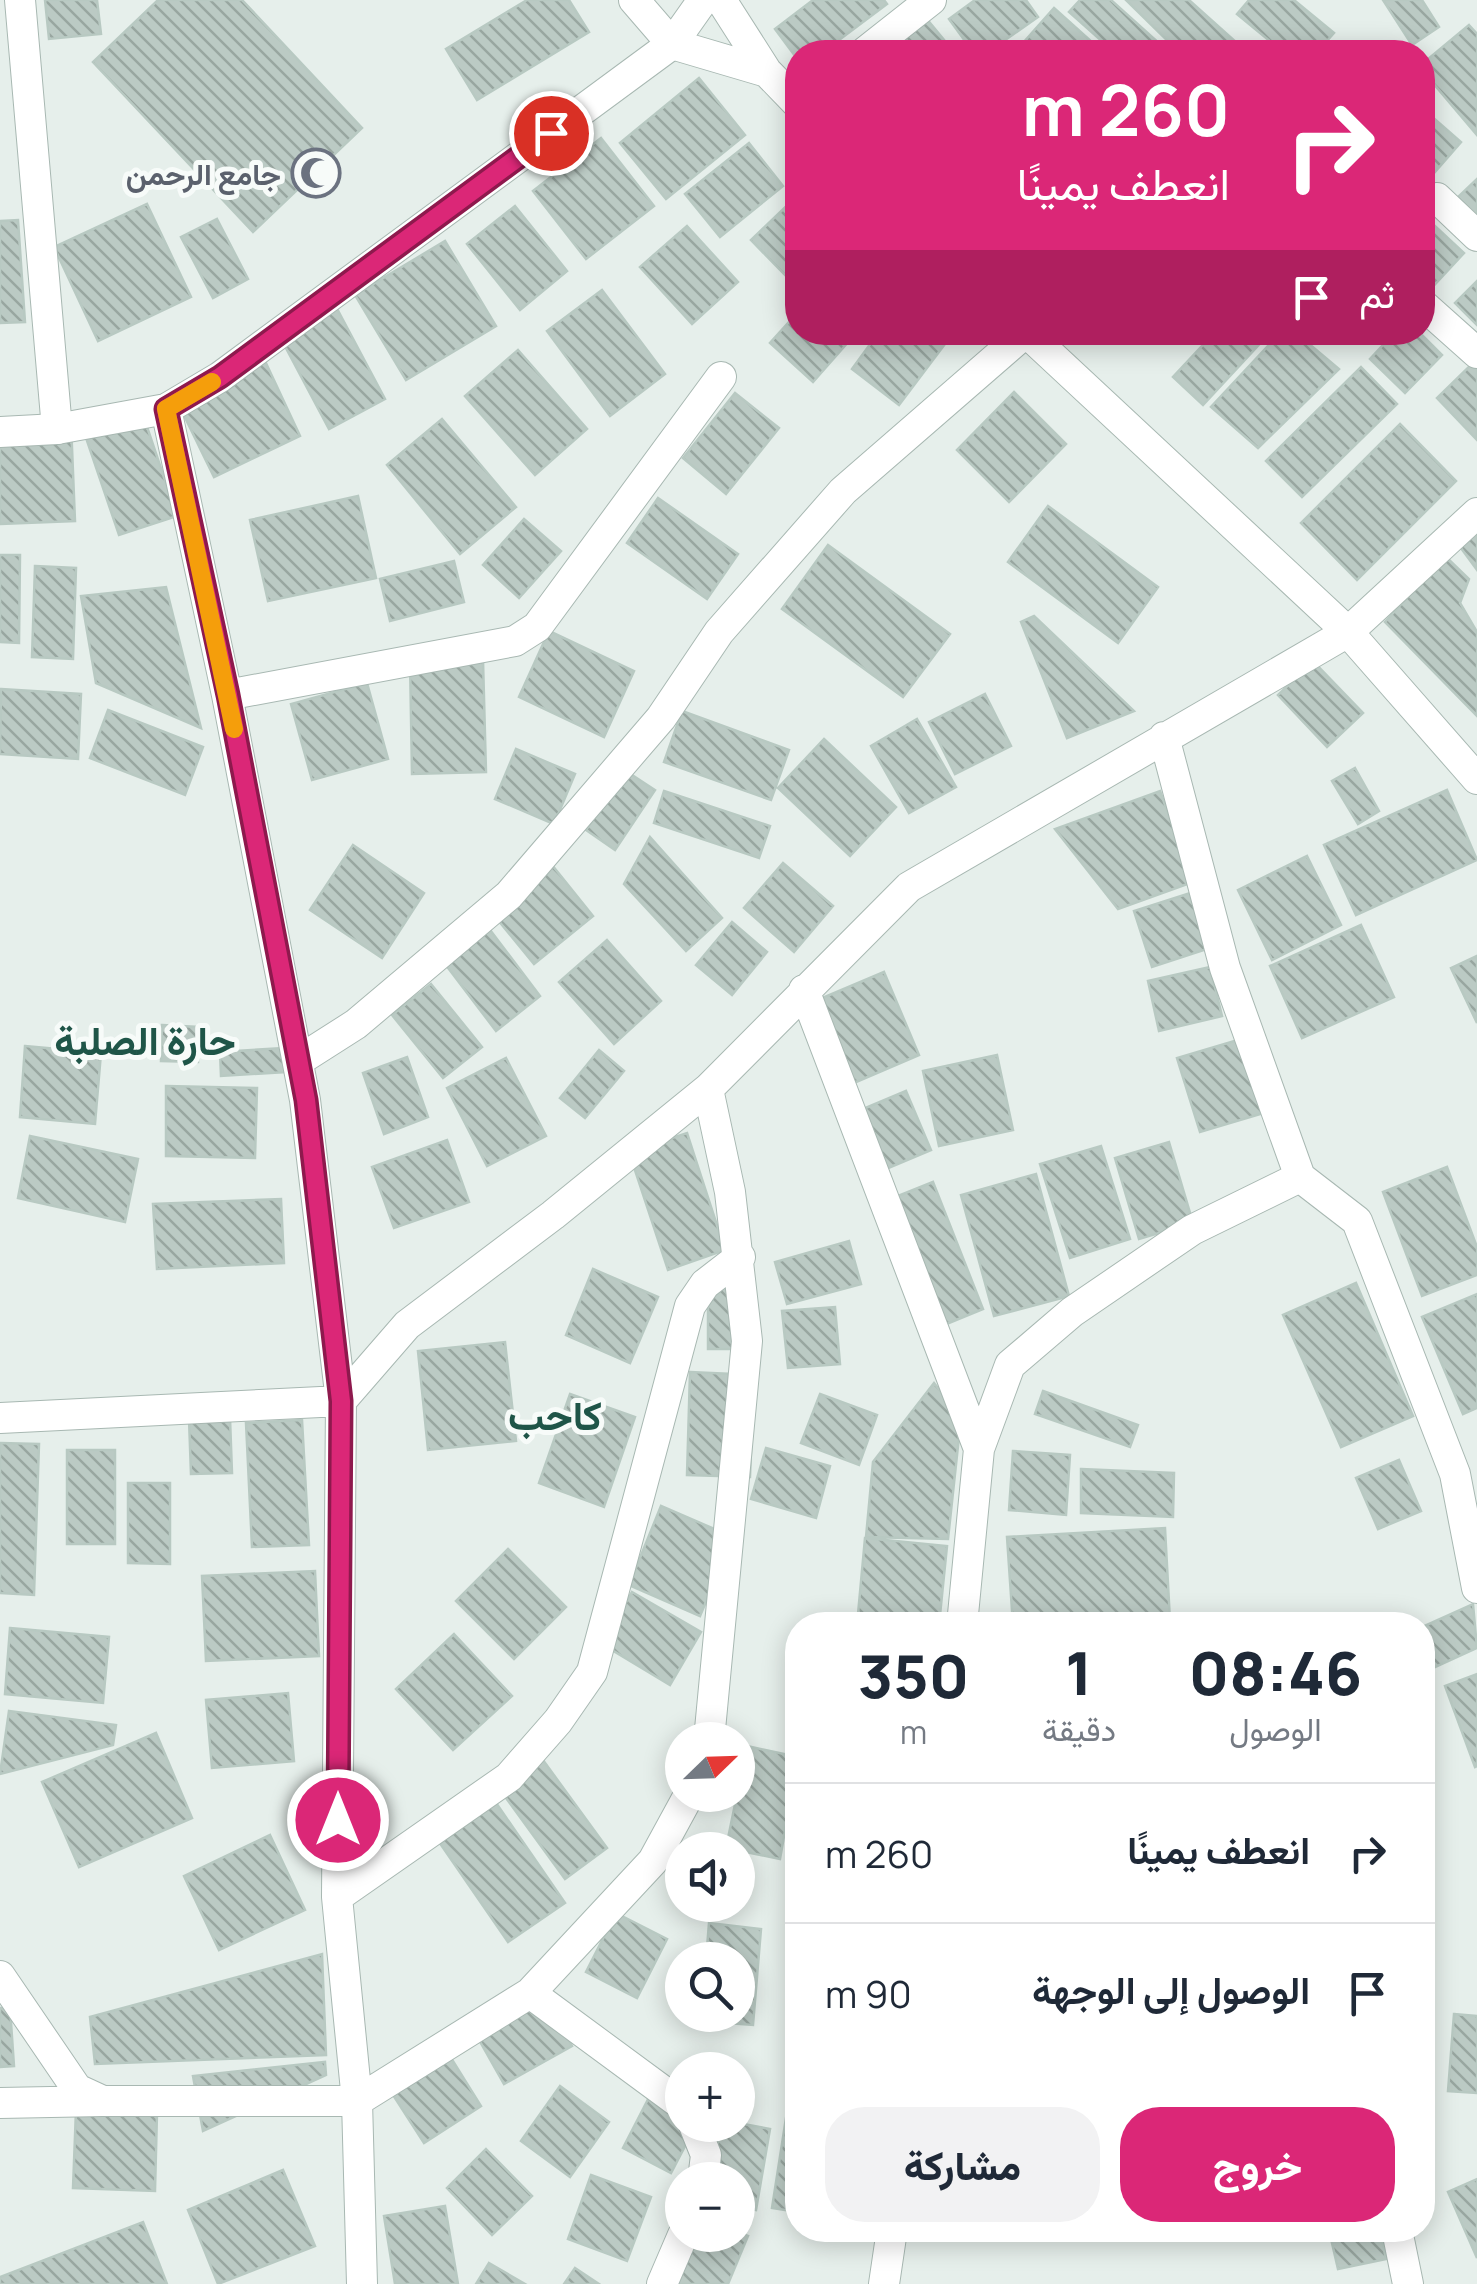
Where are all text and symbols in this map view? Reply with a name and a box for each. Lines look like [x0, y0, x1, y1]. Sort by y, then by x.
text: 260 m [1022, 61, 1230, 157]
icon: right [1265, 80, 1395, 210]
pin [509, 91, 594, 176]
icon: arrive [524, 106, 579, 161]
mosque icon: جامع الرحمن [290, 147, 342, 199]
text: انعطف يمينًا [1017, 152, 1230, 214]
place label: جامع الرحمن [126, 153, 281, 195]
text: ثم [1359, 267, 1395, 319]
icon: arrive [1284, 270, 1339, 325]
district label: حارة الصلبة [54, 1012, 236, 1067]
district label: كاحب [508, 1387, 602, 1442]
text: 1 [1065, 1631, 1093, 1713]
text: 08:46 [1189, 1631, 1362, 1713]
text: 350 [858, 1634, 969, 1716]
text: دقيقة [1042, 1707, 1116, 1751]
text: الوصول [1229, 1707, 1322, 1751]
text: m [900, 1710, 927, 1754]
north arrow [665, 1722, 755, 1812]
map controls [665, 1722, 755, 2252]
position arrow [286, 1768, 390, 1872]
text: انعطف يمينًا [1127, 1823, 1310, 1875]
icon: right [1340, 1826, 1395, 1881]
text: 260 m [825, 1827, 933, 1879]
button: sound [665, 1832, 755, 1922]
button: search [665, 1942, 755, 2032]
text: الوصول إلى الوجهة [1032, 1963, 1310, 2015]
icon: arrive [1340, 1966, 1395, 2021]
text: 90 m [825, 1967, 912, 2019]
button: + [665, 2052, 755, 2142]
button: مشاركة [825, 2107, 1100, 2222]
button: خروج [1120, 2107, 1395, 2222]
button: − [665, 2162, 755, 2252]

